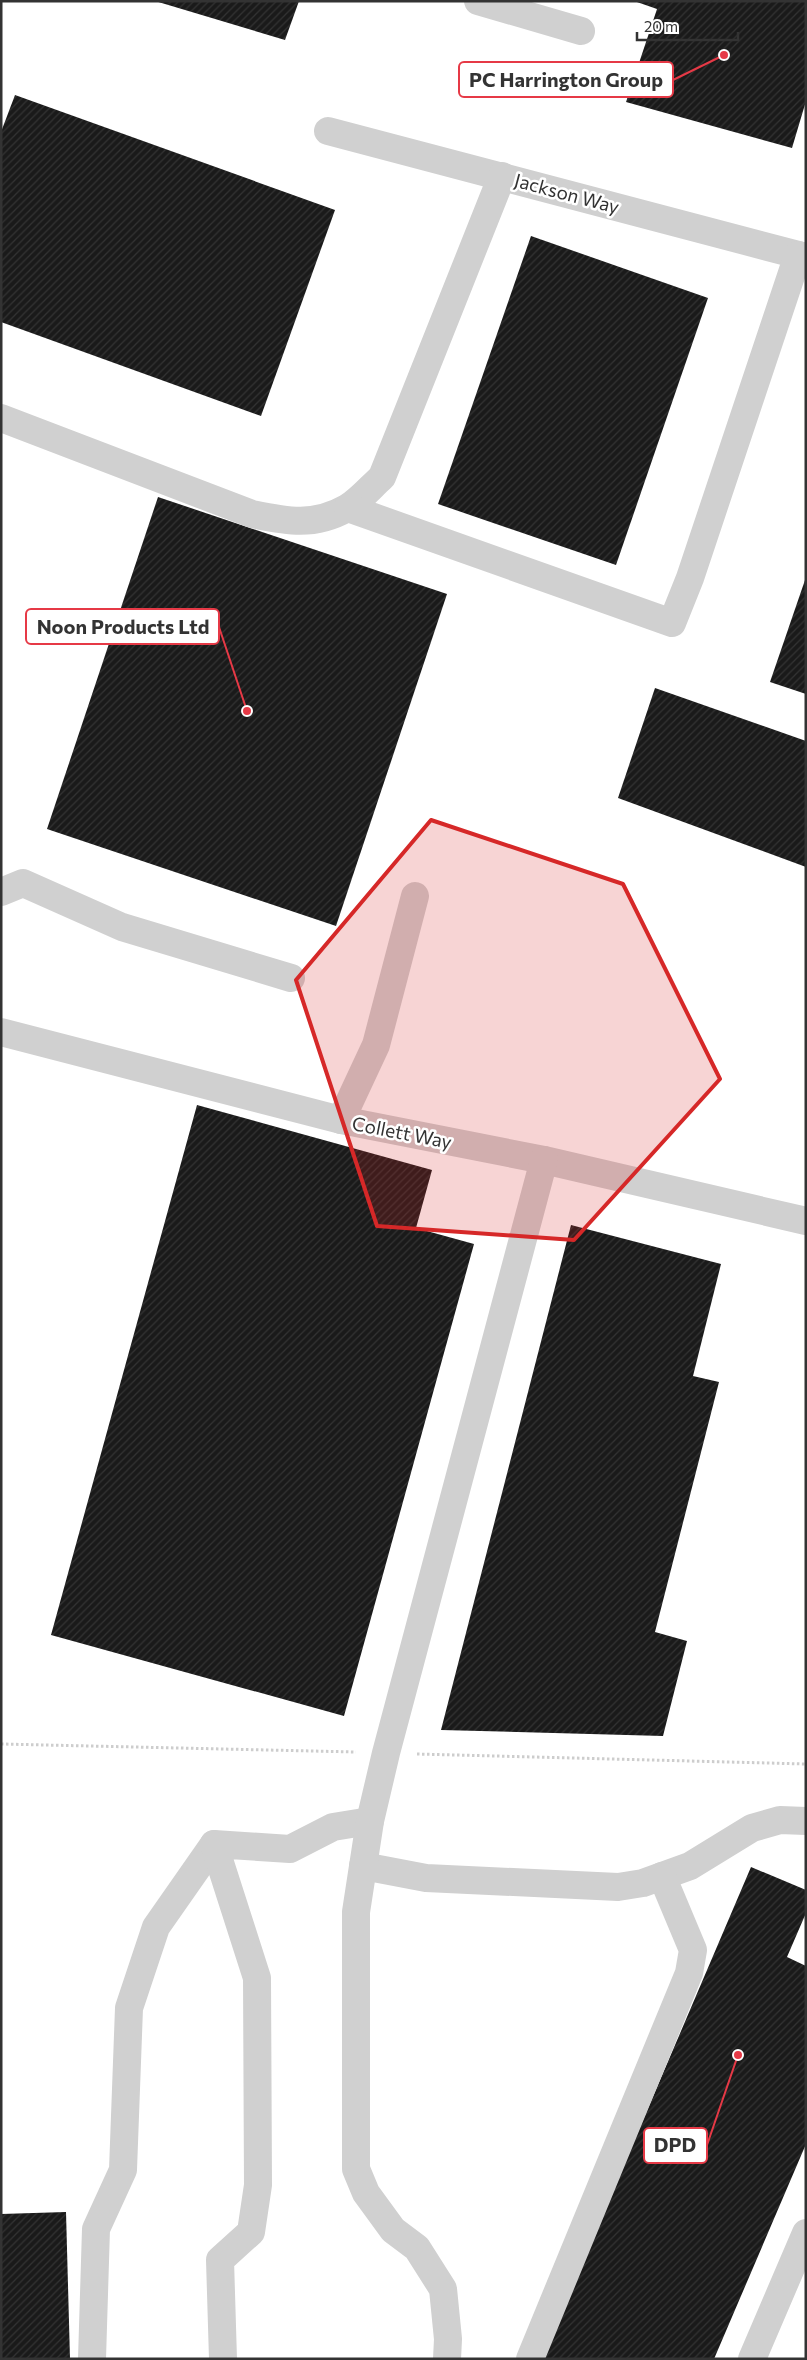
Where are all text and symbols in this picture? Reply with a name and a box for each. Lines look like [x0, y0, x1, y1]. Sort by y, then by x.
scale bar [637, 10, 738, 42]
text: 20 m [644, 17, 678, 35]
callout: PC Harrington Group [459, 62, 673, 97]
text: PC Harrington Group [469, 67, 663, 91]
street label: Jackson Way [512, 168, 622, 218]
callout: Noon Products Ltd [26, 609, 219, 644]
text: Noon Products Ltd [37, 614, 209, 638]
street label: Collett Way [350, 1111, 454, 1153]
callout: DPD [644, 2128, 707, 2163]
text: DPD [654, 2132, 696, 2156]

